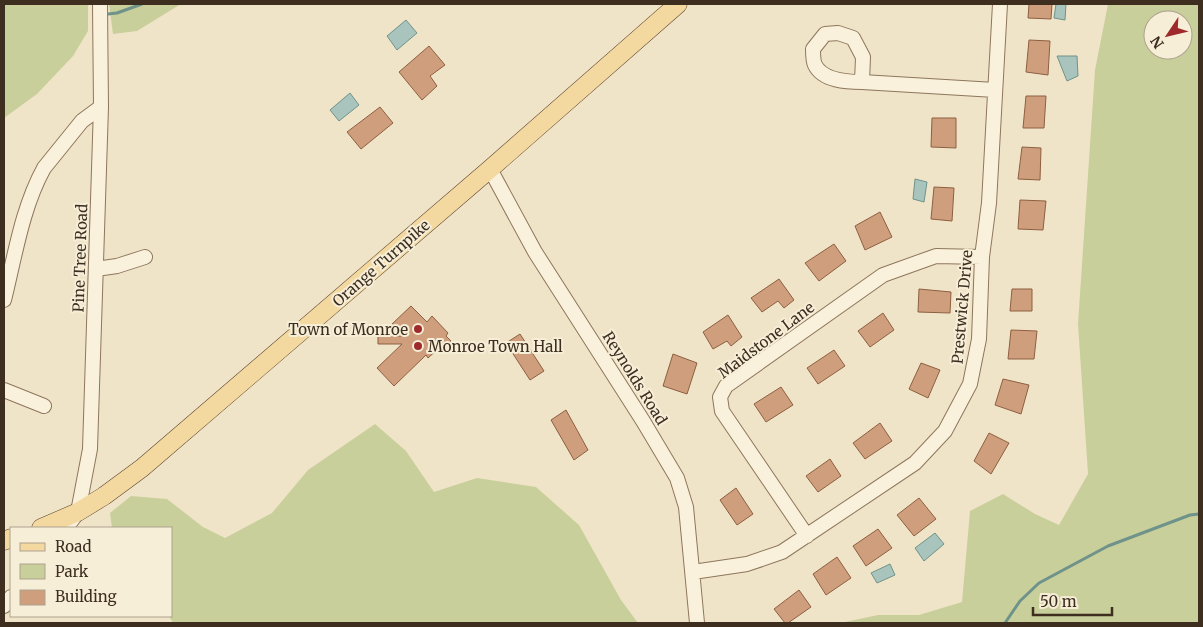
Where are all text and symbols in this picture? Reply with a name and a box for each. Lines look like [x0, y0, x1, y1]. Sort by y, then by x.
north arrow [1143, 10, 1193, 60]
text: N [1147, 33, 1168, 52]
street label: Pine Tree Road [69, 203, 91, 313]
street label: Orange Turnpike [328, 215, 434, 310]
street label: Prestwick Drive [948, 249, 976, 365]
street label: Maidstone Lane [714, 298, 818, 382]
place label: Town of Monroe [288, 320, 408, 339]
marker: Town of Monroe [412, 323, 424, 335]
street label: Reynolds Road [599, 328, 671, 428]
place label: Monroe Town Hall [428, 337, 563, 356]
marker: Monroe Town Hall [412, 340, 424, 352]
legend [10, 527, 172, 617]
text: Road [55, 537, 91, 556]
text: Park [55, 562, 89, 581]
scale bar [1033, 584, 1112, 616]
text: Building [55, 587, 117, 606]
text: 50 m [1040, 592, 1077, 611]

